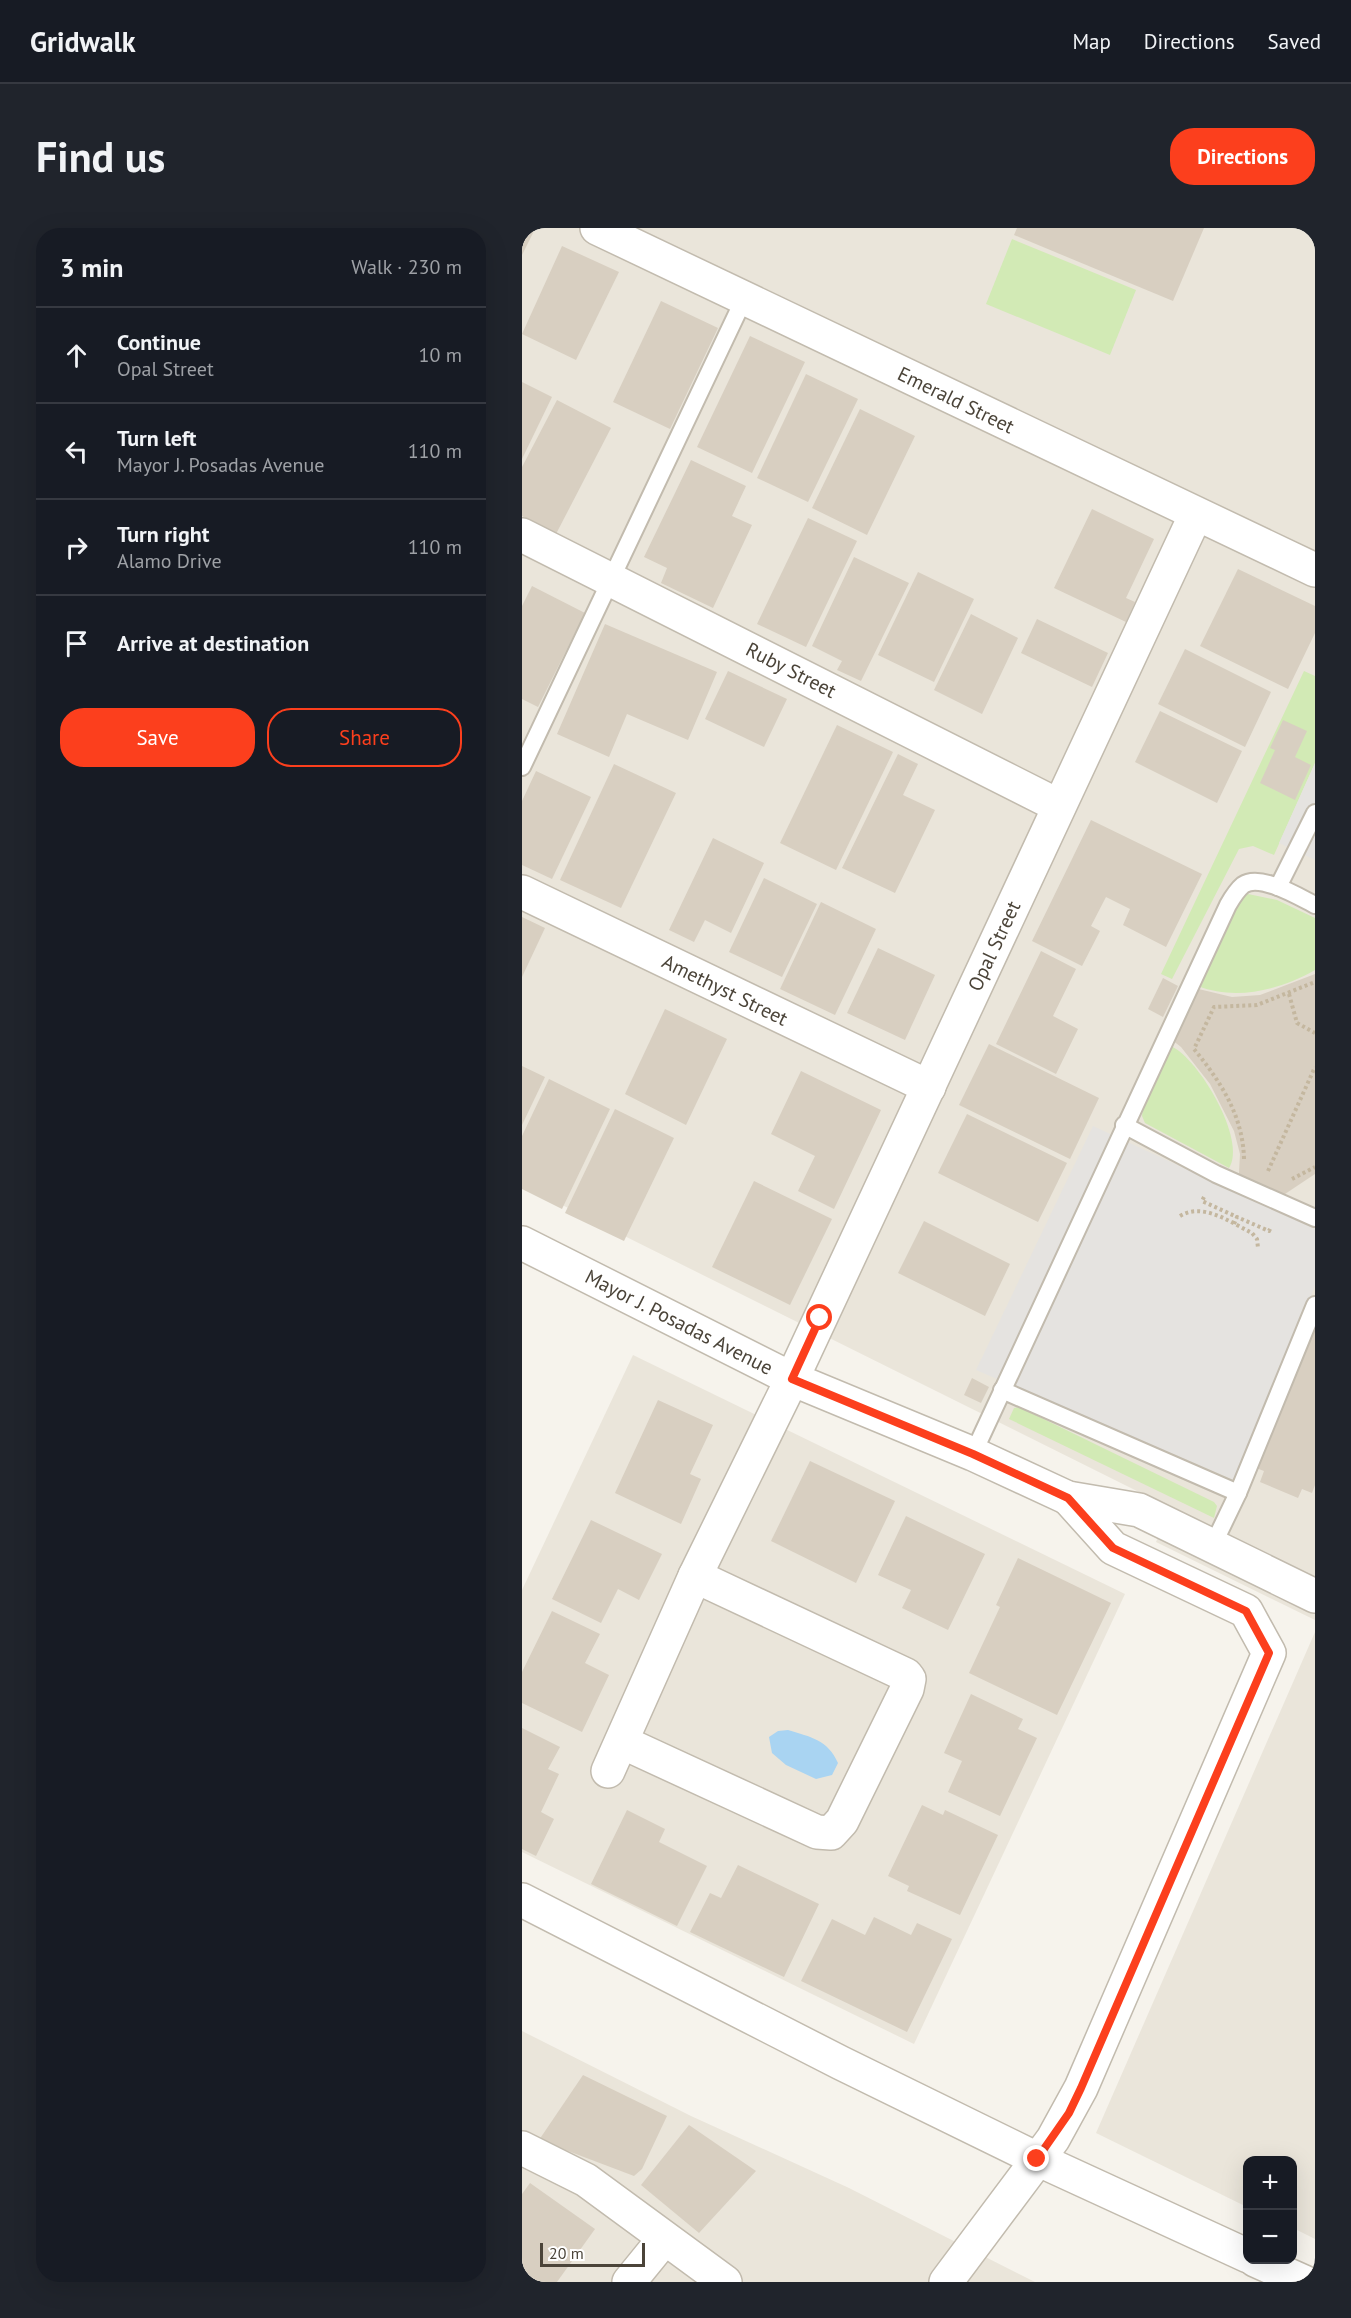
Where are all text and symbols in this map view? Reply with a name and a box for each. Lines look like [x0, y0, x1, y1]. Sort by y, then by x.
text: Gridwalk [30, 23, 136, 60]
text: Map [1072, 28, 1111, 55]
text: Directions [1144, 28, 1235, 55]
text: Saved [1268, 28, 1321, 55]
button: Directions [1170, 128, 1315, 185]
text: Find us [36, 129, 165, 184]
text: 3 min [60, 251, 123, 284]
text: Walk · 230 m [351, 254, 462, 280]
text: Continue [117, 328, 201, 356]
icon: ahead [60, 339, 93, 372]
text: 10 m [419, 342, 462, 368]
text: Opal Street [117, 356, 214, 382]
street label: Emerald Street [893, 361, 1019, 440]
text: Turn left [117, 424, 197, 452]
icon: left [60, 435, 93, 468]
text: 110 m [408, 438, 462, 464]
text: Mayor J. Posadas Avenue [117, 452, 324, 478]
text: Turn right [117, 520, 209, 548]
icon: right [60, 531, 93, 564]
text: 110 m [408, 534, 462, 560]
text: Alamo Drive [117, 548, 222, 574]
icon: arrive [60, 627, 93, 660]
text: Arrive at destination [117, 629, 309, 657]
street label: Ruby Street [741, 636, 841, 704]
button: Save [60, 708, 255, 767]
button: Share [267, 708, 462, 767]
street label: Opal Street [962, 896, 1026, 995]
street label: Amethyst Street [658, 948, 792, 1032]
street label: Mayor J. Posadas Avenue [581, 1263, 777, 1381]
route start [806, 1304, 832, 1330]
route end [1023, 2145, 1049, 2171]
map controls [1243, 2156, 1297, 2264]
button: + [1243, 2156, 1297, 2210]
button: − [1243, 2210, 1297, 2264]
scale bar [540, 2240, 645, 2268]
text: 20 m [549, 2243, 584, 2263]

